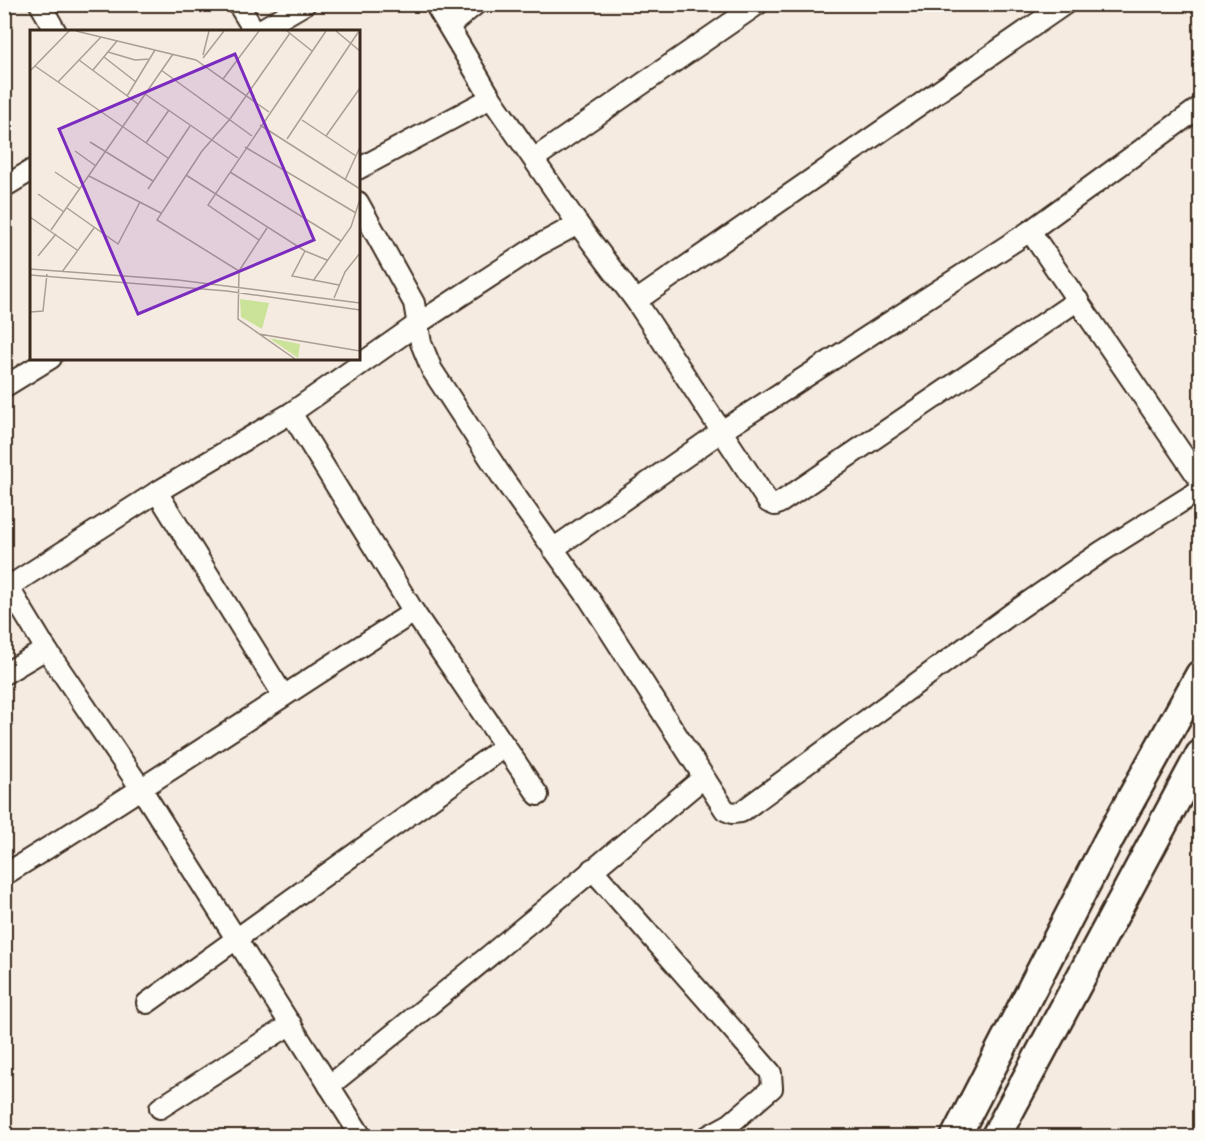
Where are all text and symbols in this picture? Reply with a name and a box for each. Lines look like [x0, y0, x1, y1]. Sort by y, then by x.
inset map [30, 30, 360, 360]

